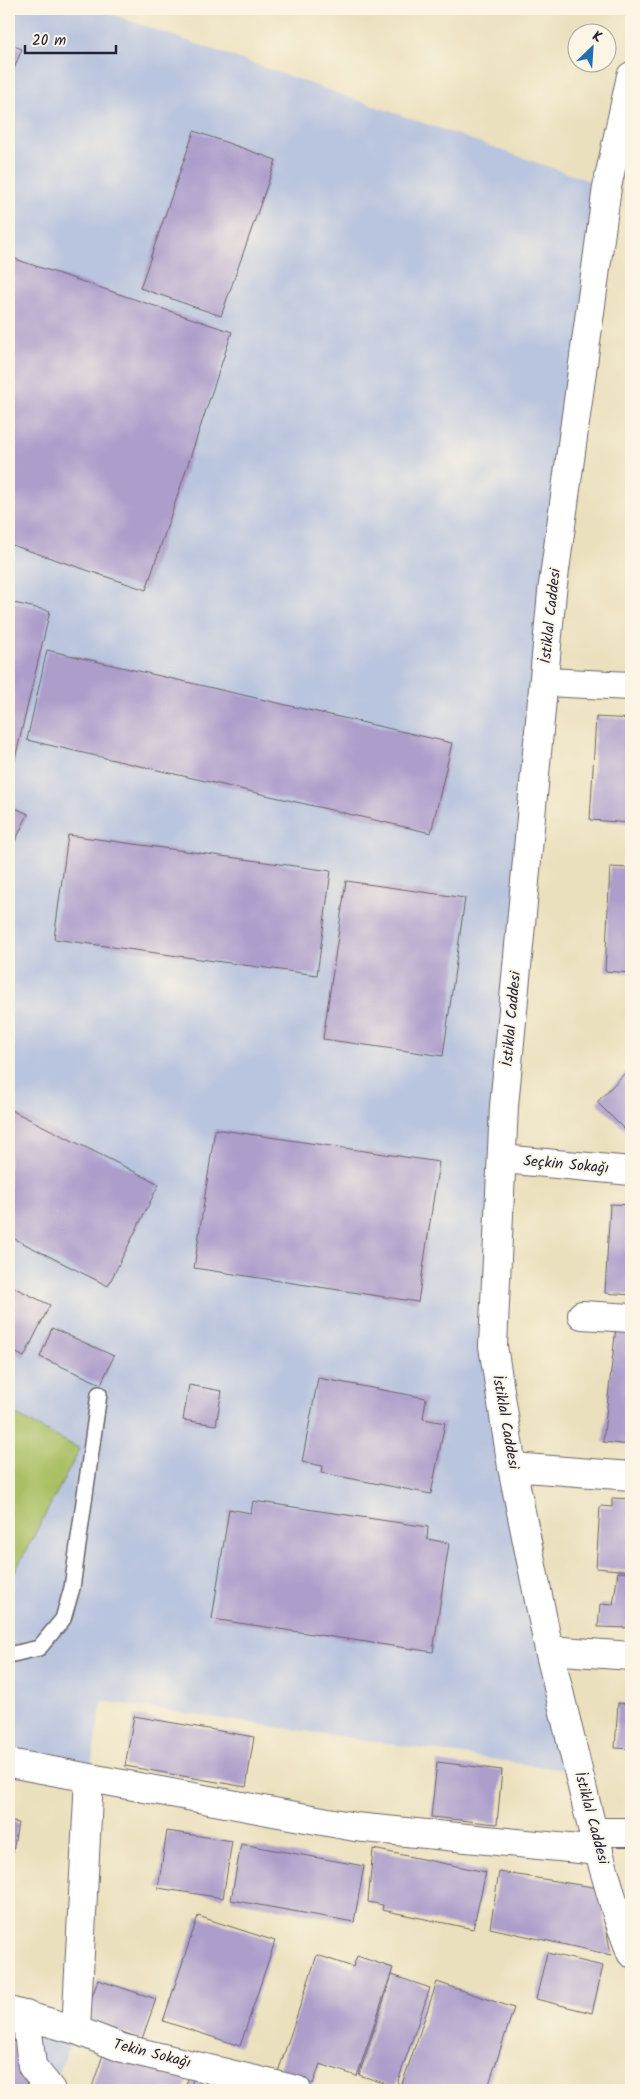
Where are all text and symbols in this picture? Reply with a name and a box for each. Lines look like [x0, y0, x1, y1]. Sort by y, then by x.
scale bar [25, 22, 116, 54]
north arrow [568, 22, 618, 72]
text: K [589, 25, 606, 49]
text: 20 m [32, 29, 66, 53]
street label: İstiklal Caddesi [534, 566, 568, 665]
street label: İstiklal Caddesi [496, 969, 528, 1068]
street label: Seçkin Sokağı [522, 1149, 610, 1181]
street label: İstiklal Caddesi [485, 1373, 525, 1473]
street label: İstiklal Caddesi [567, 1769, 615, 1869]
street label: Tekin Sokağı [111, 2033, 193, 2075]

